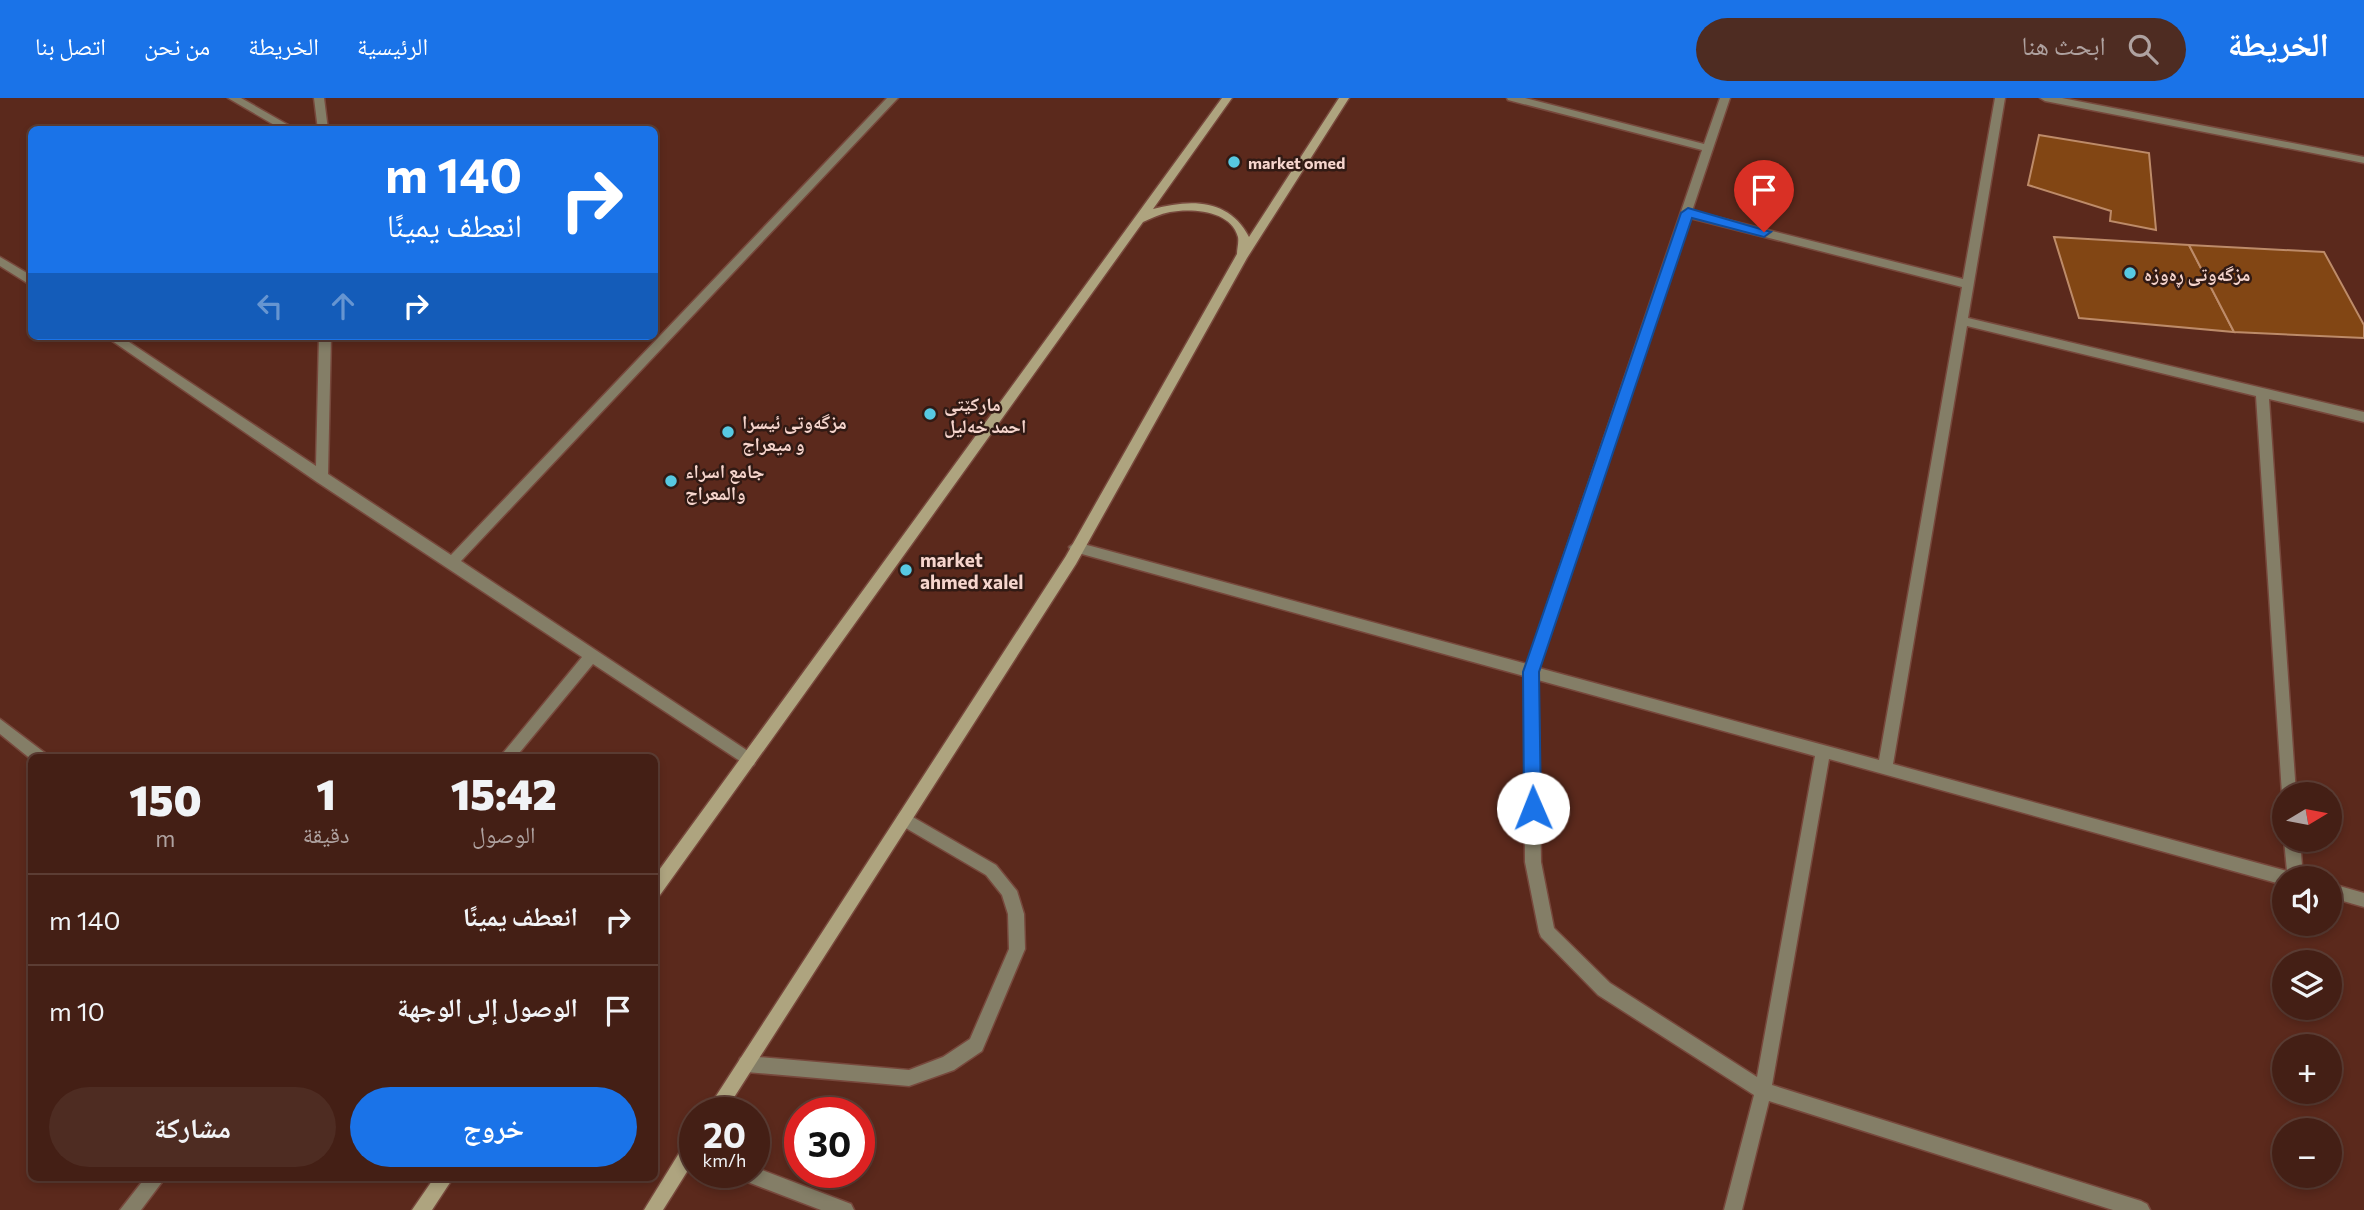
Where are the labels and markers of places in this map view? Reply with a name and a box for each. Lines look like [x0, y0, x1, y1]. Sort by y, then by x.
place label: market omed [1248, 153, 1345, 172]
marker: market omed [1226, 154, 1242, 170]
pin [1734, 160, 1794, 232]
place label: مزگەوتی ڕەوزە [2144, 262, 2250, 288]
marker: مزگەوتی ڕەوزە [2122, 265, 2138, 281]
place label: مارکێتی احمد خەلیل [944, 392, 1026, 438]
marker: مارکێتی احمد خەلیل [922, 406, 938, 422]
place label: مزگەوتی ئیسرا و میعراج [742, 410, 847, 456]
marker: مزگەوتی ئیسرا و میعراج [720, 424, 736, 440]
place label: جامع اسراء والمعراج [685, 459, 765, 505]
marker: جامع اسراء والمعراج [663, 473, 679, 489]
place label: market ahmed xalel [920, 548, 1023, 593]
marker: market ahmed xalel [898, 562, 914, 578]

